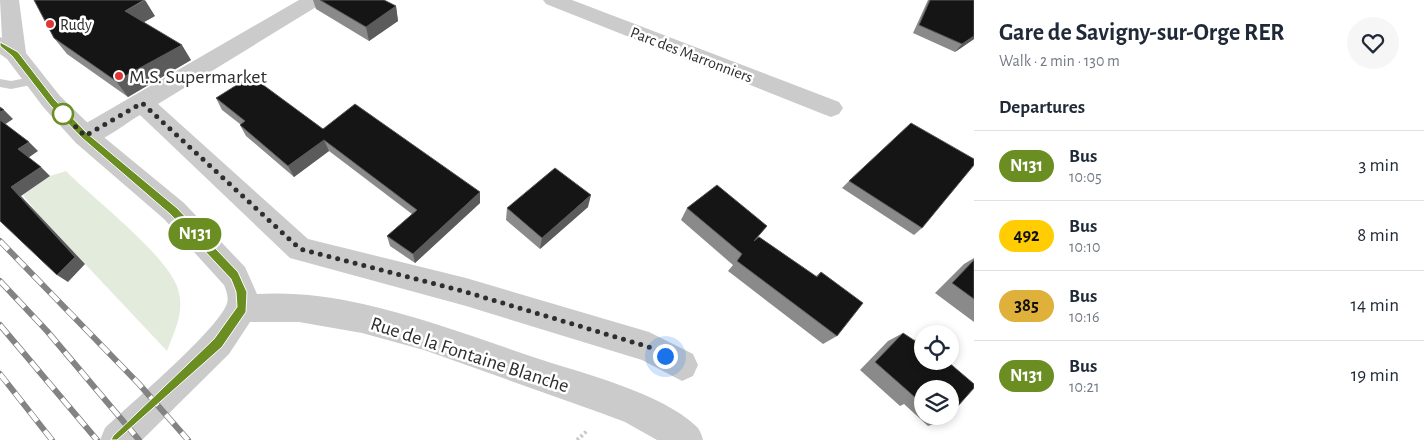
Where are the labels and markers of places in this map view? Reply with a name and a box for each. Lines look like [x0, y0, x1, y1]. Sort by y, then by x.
place label: Rudy [60, 17, 92, 34]
marker: Rudy [44, 18, 56, 30]
place label: M.S. Supermarket [129, 67, 267, 87]
marker: M.S. Supermarket [113, 70, 125, 82]
unlabelled marker [52, 103, 74, 125]

